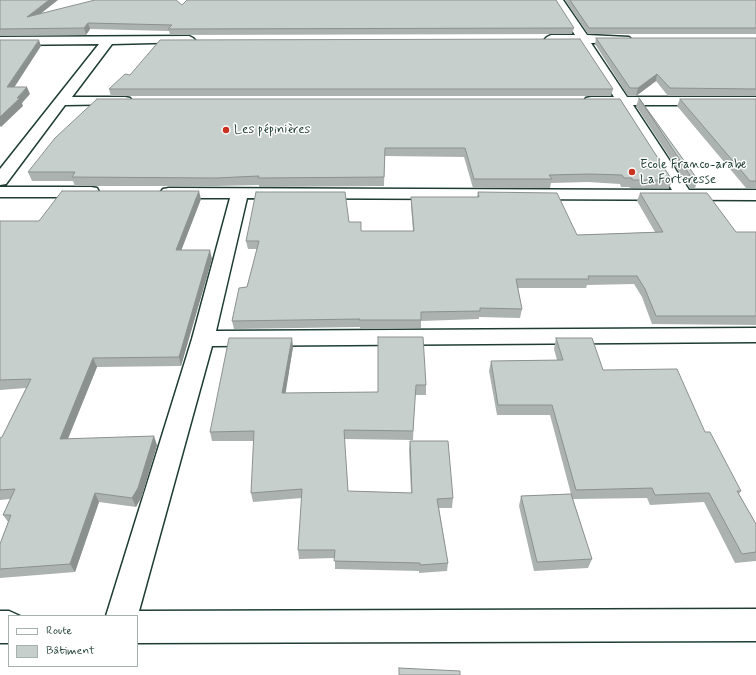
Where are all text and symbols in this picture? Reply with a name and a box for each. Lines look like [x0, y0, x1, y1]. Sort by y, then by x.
place label: Les pépinières [234, 122, 310, 138]
marker: Les pépinières [221, 125, 231, 135]
place label: Ecole Franco-arabe La Forteresse [640, 157, 746, 188]
marker: Ecole Franco-arabe La Forteresse [627, 167, 637, 177]
legend [8, 615, 138, 667]
text: Route [46, 623, 72, 639]
text: Bâtiment [46, 643, 95, 659]

